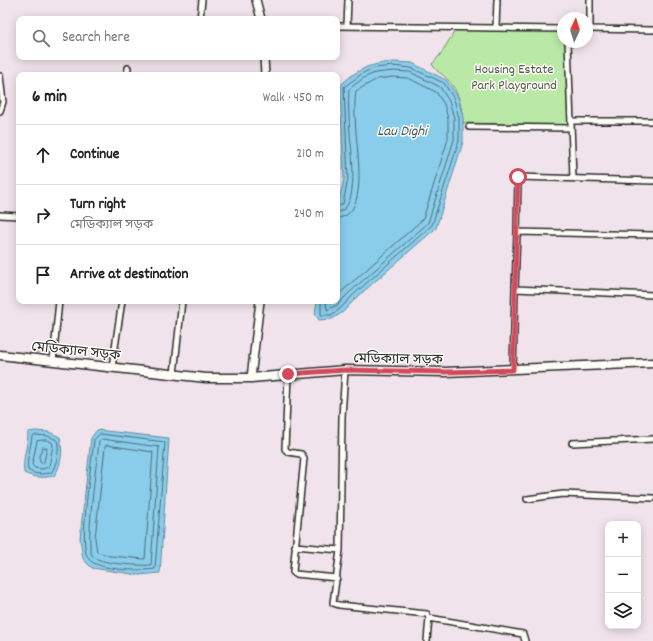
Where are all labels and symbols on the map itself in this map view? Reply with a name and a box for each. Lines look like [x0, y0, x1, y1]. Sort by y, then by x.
north arrow [557, 12, 593, 48]
park label: Housing Estate Park Playground [471, 60, 557, 96]
water label: Lau Dighi [377, 121, 429, 143]
route start [509, 168, 527, 186]
street label: মেডিক্যাল সড়ক [30, 337, 122, 367]
street label: মেডিক্যাল সড়ক [353, 349, 444, 371]
route end [279, 365, 297, 383]

